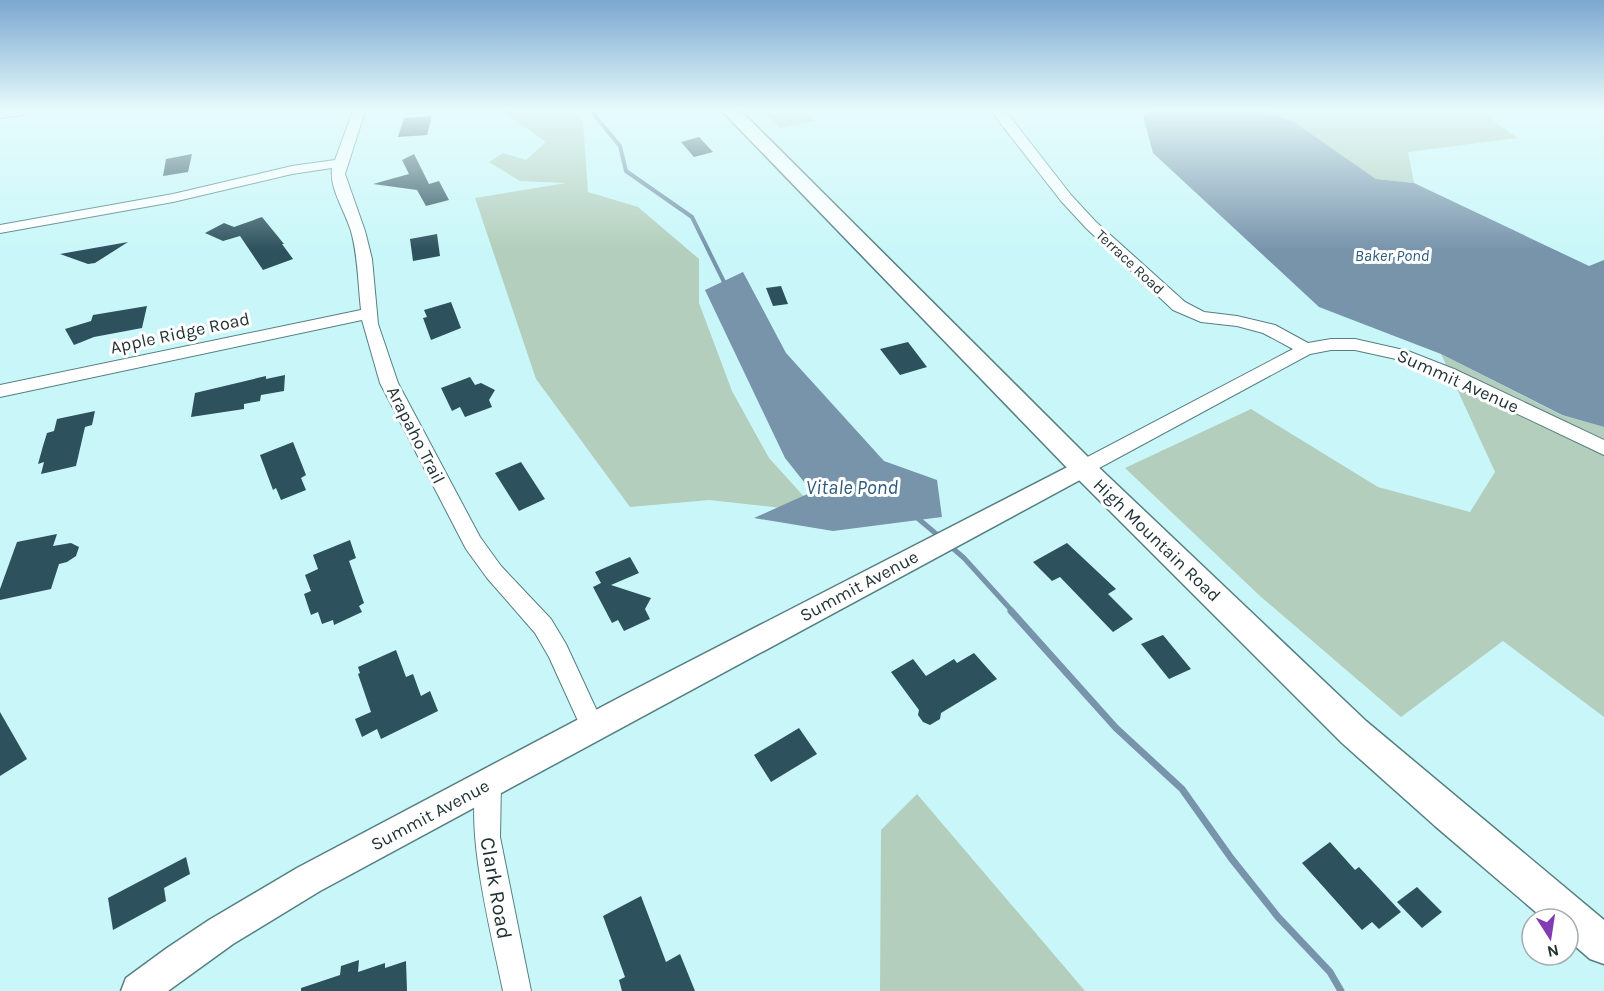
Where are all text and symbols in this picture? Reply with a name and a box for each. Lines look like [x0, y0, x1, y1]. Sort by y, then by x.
street label: Terrace Road [1092, 226, 1168, 298]
water label: Baker Pond [1355, 246, 1430, 265]
street label: Apple Ridge Road [108, 307, 252, 359]
street label: Summit Avenue [1394, 344, 1522, 418]
street label: Arapaho Trail [382, 382, 450, 488]
street label: High Mountain Road [1089, 474, 1225, 606]
water label: Vitale Pond [806, 476, 898, 499]
street label: Summit Avenue [796, 546, 922, 626]
street label: Summit Avenue [367, 775, 493, 855]
street label: Clark Road [475, 835, 517, 941]
north arrow [1520, 907, 1580, 967]
text: N [1545, 941, 1561, 962]

